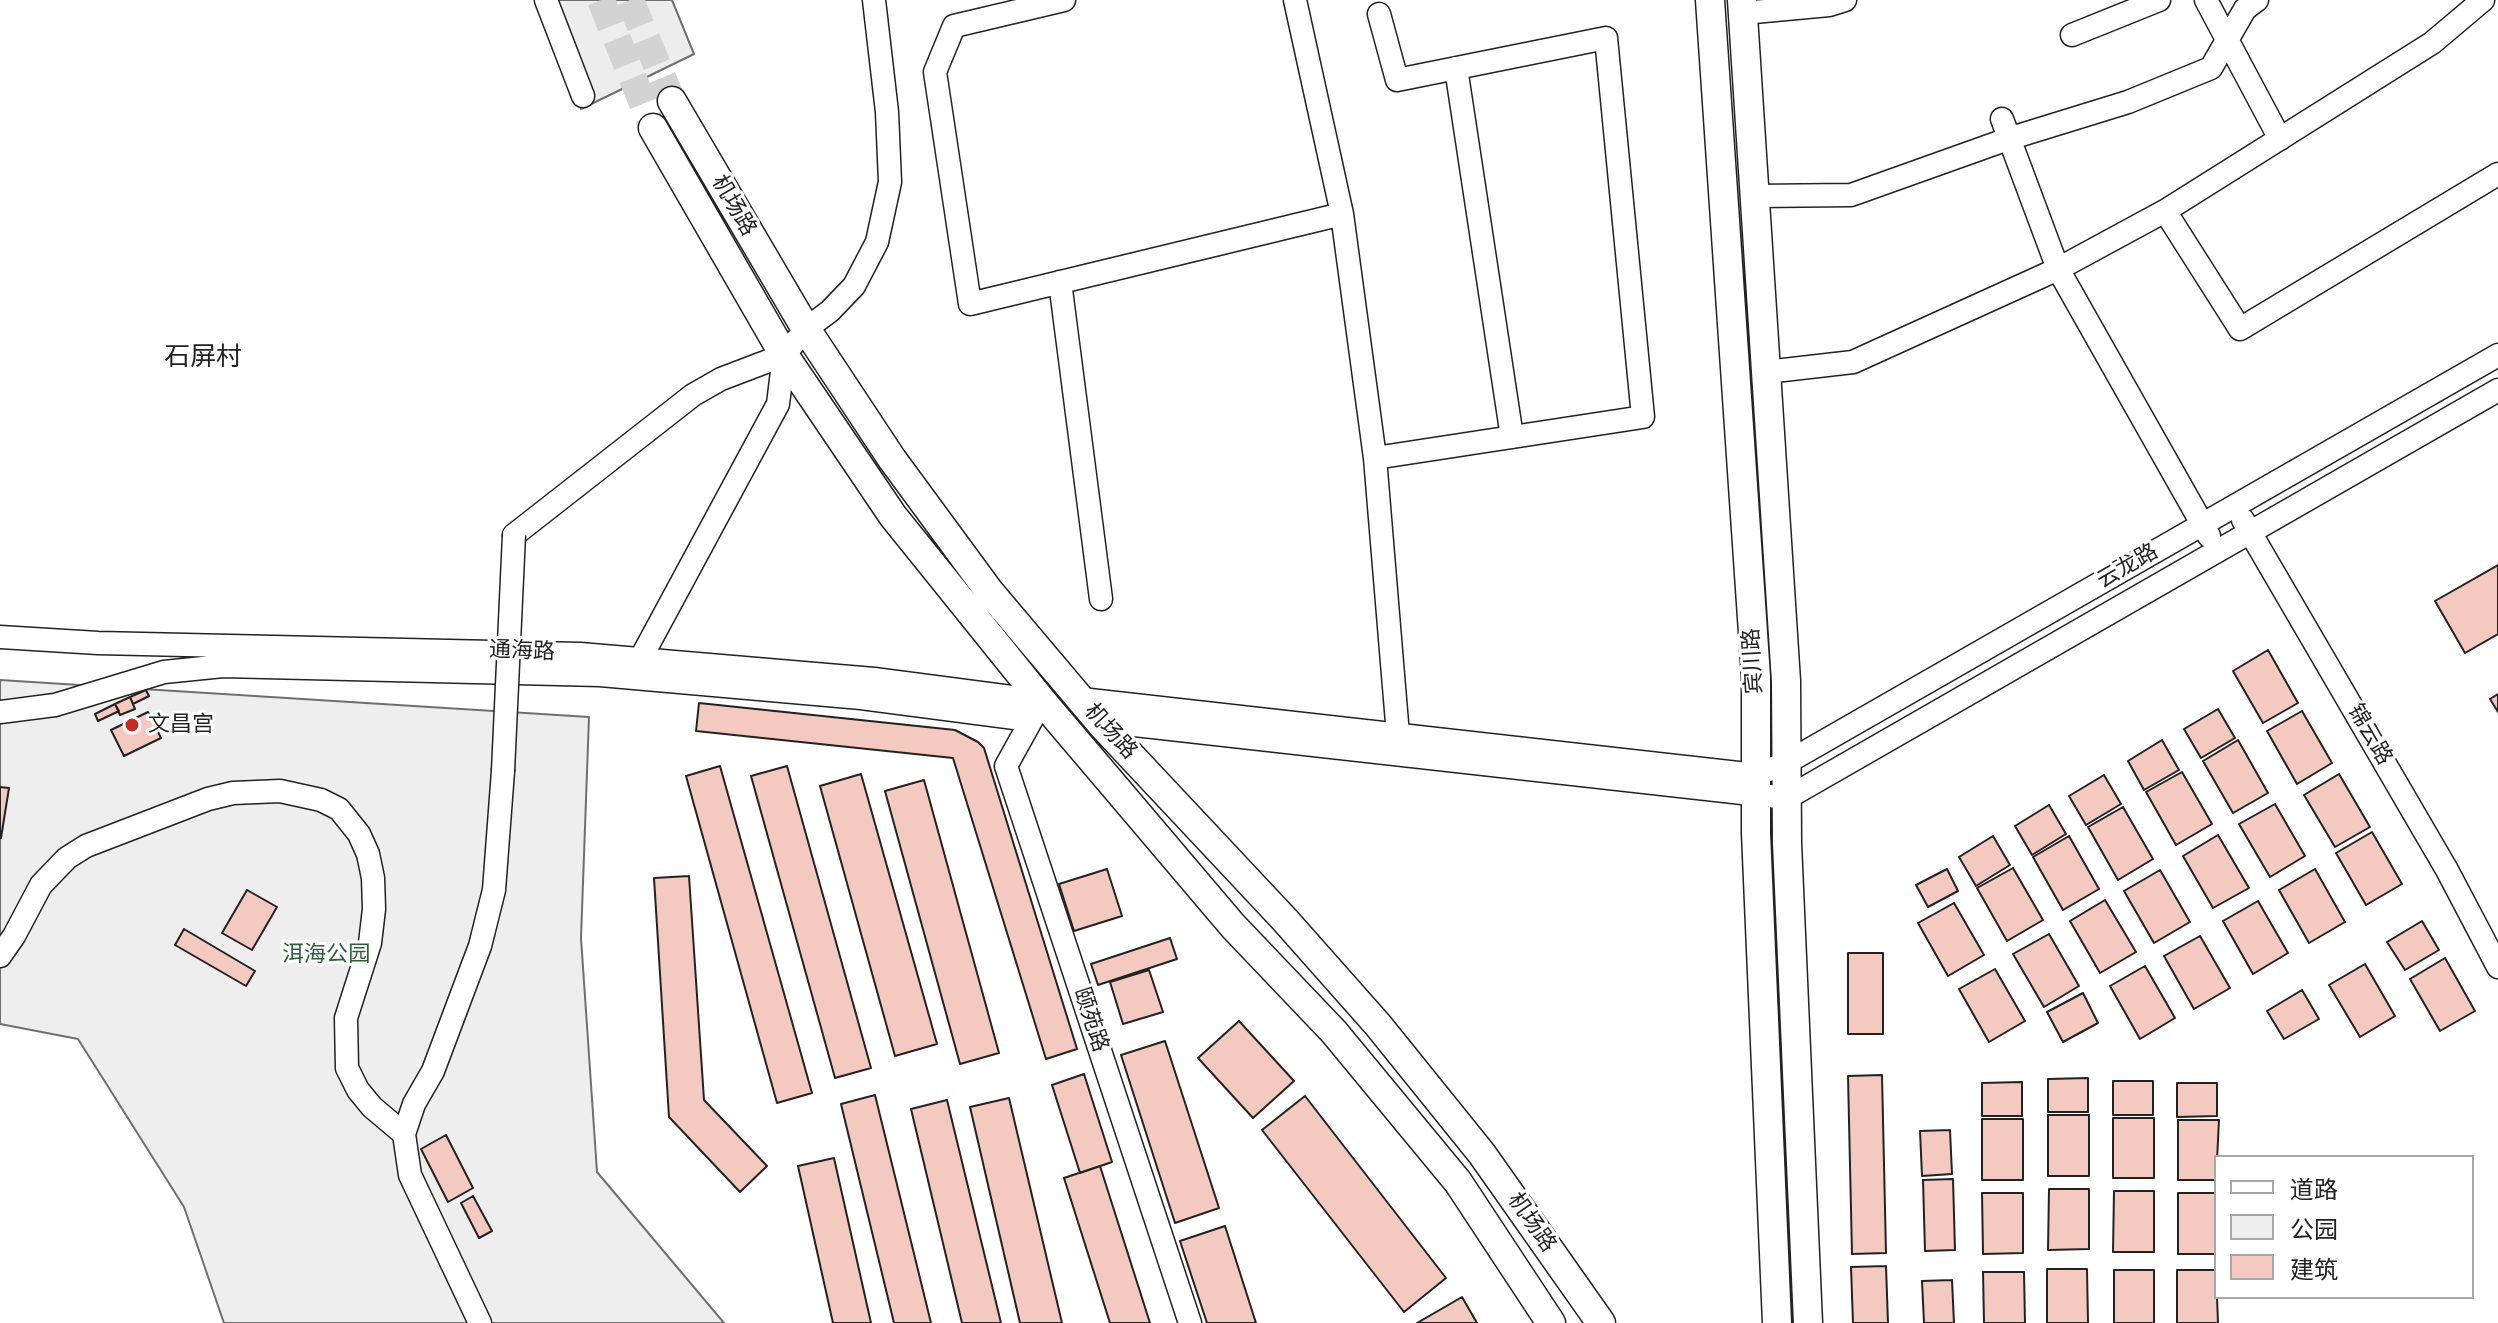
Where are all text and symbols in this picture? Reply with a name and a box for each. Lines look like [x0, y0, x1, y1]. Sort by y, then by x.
street label: 机场路 [705, 171, 761, 241]
district label: 石屏村 [164, 342, 242, 374]
street label: 云龙路 [2093, 539, 2163, 595]
street label: 宾川路 [1739, 627, 1769, 695]
street label: 通海路 [489, 638, 555, 666]
street label: 机场路 [1078, 699, 1142, 765]
street label: 锦云路 [2341, 700, 2397, 770]
place label: 文昌宫 [148, 712, 214, 738]
marker: 文昌宫 [123, 716, 141, 734]
park label: 洱海公园 [282, 942, 370, 968]
street label: 颐苑路 [1067, 985, 1113, 1055]
legend [2214, 1155, 2474, 1299]
text: 道路 [2290, 1176, 2338, 1204]
street label: 机场路 [1501, 1188, 1561, 1258]
text: 公园 [2290, 1216, 2338, 1244]
text: 建筑 [2290, 1256, 2338, 1284]

